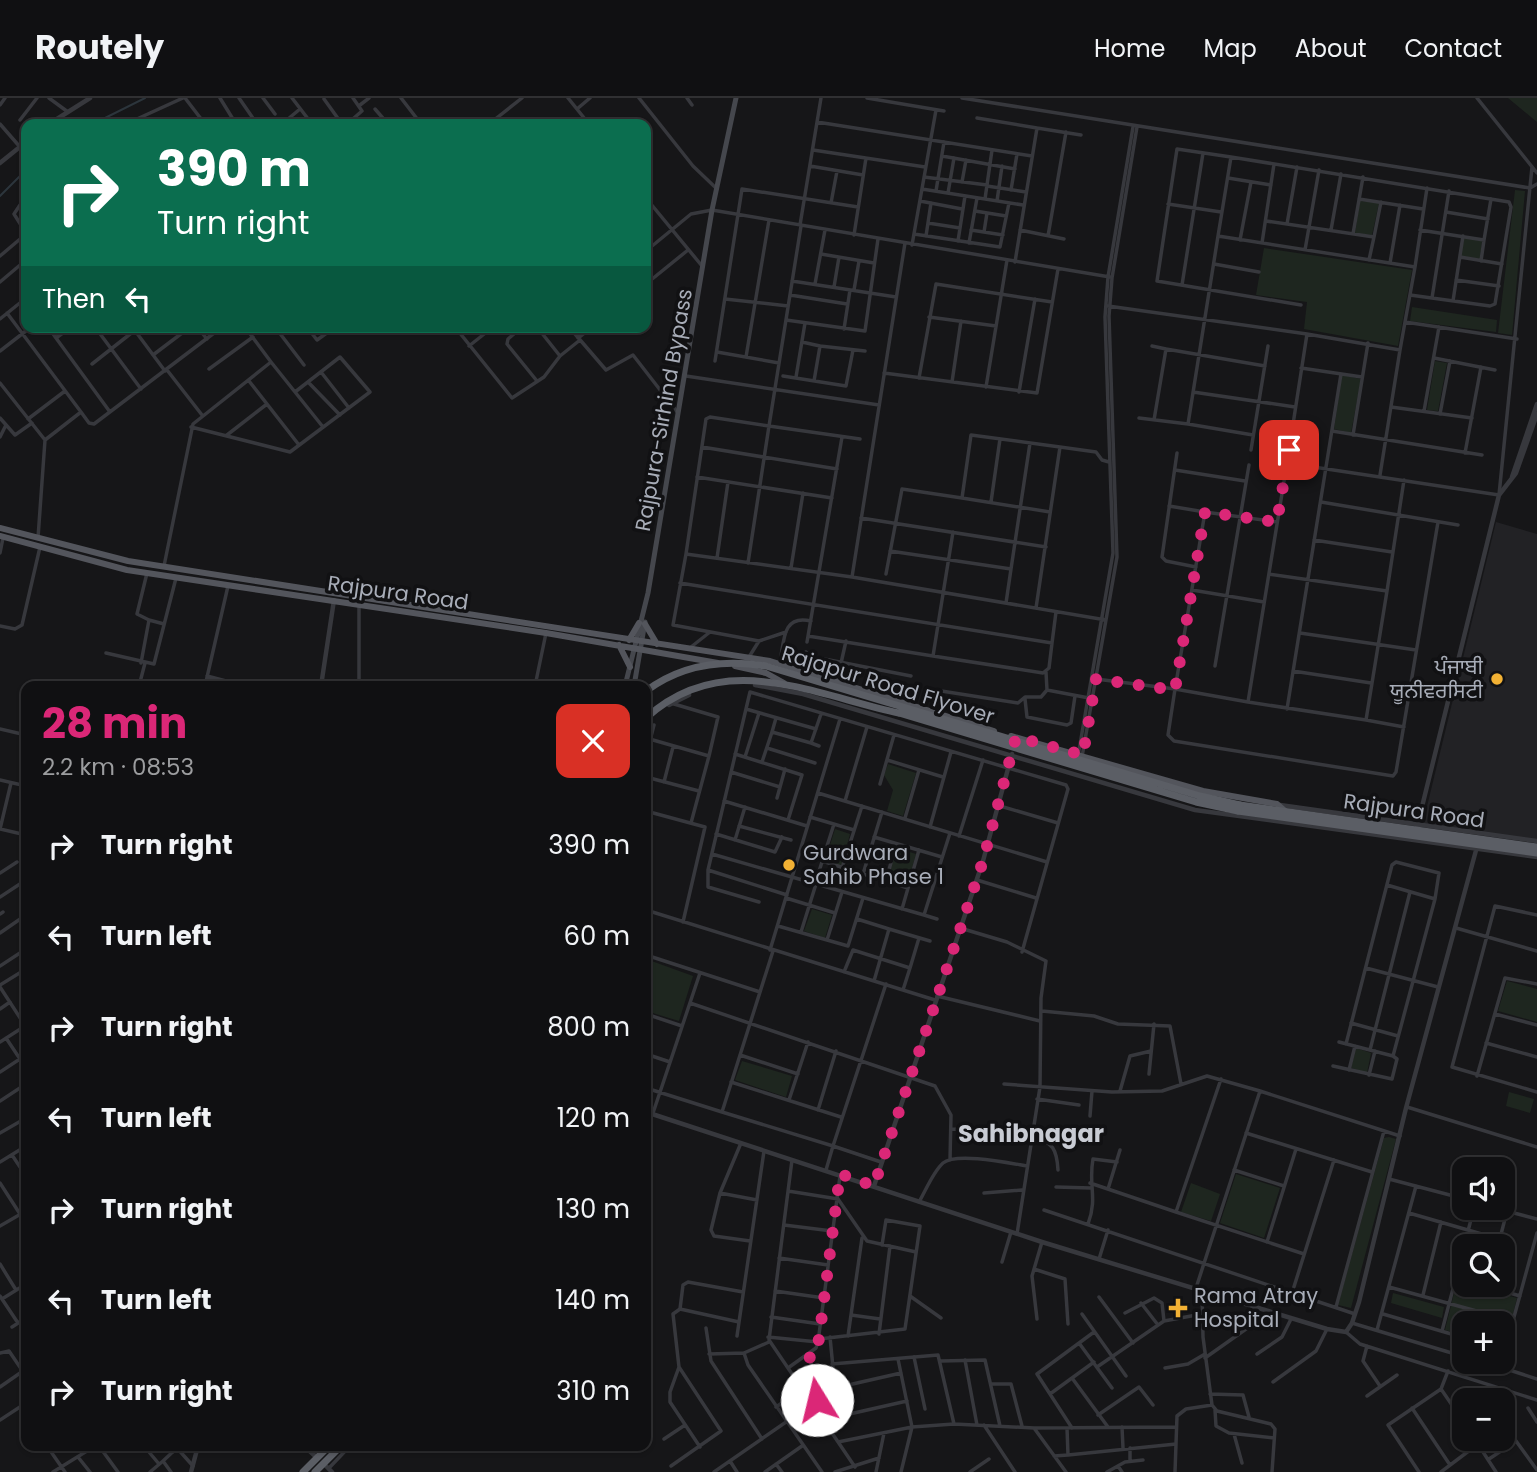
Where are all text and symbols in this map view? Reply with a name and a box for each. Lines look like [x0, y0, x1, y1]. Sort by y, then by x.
text: Routely [35, 24, 164, 71]
text: Home [1094, 32, 1166, 65]
text: Map [1204, 32, 1257, 65]
text: About [1295, 32, 1366, 65]
text: Contact [1404, 32, 1502, 65]
text: 390 m [157, 135, 311, 203]
icon: right [42, 147, 133, 238]
text: Turn right [157, 200, 309, 245]
icon: left [119, 280, 157, 318]
text: Then [42, 281, 105, 317]
street label: Rajpura-Sirhind Bypass [628, 286, 699, 533]
pin [1259, 420, 1319, 480]
icon: arrive [1270, 431, 1308, 469]
street label: Rajpura Road [326, 568, 470, 617]
street label: Rajapur Road Flyover [778, 638, 998, 731]
place label: ਪੰਜਾਬੀ ਯੂਨੀਵਰਸਿਟੀ [1389, 652, 1484, 705]
marker: ਪੰਜਾਬੀ ਯੂਨੀਵਰਸਿਟੀ [1489, 671, 1505, 687]
text: 28 min [42, 694, 187, 753]
button: close [556, 704, 630, 778]
text: 2.2 km · 08:53 [42, 751, 194, 783]
street label: Rajpura Road [1342, 786, 1486, 835]
icon: right [42, 827, 80, 865]
text: Turn right [101, 827, 233, 863]
text: 390 m [548, 827, 630, 863]
place label: Gurdwara Sahib Phase 1 [803, 838, 944, 891]
marker: Gurdwara Sahib Phase 1 [781, 857, 797, 873]
icon: left [42, 918, 80, 956]
text: Turn left [101, 918, 212, 954]
text: 60 m [563, 918, 630, 954]
icon: right [42, 1009, 80, 1047]
text: Turn right [101, 1009, 233, 1045]
text: 800 m [547, 1009, 630, 1045]
icon: left [42, 1100, 80, 1138]
text: Turn left [101, 1100, 212, 1136]
text: 120 m [557, 1100, 630, 1136]
district label: Sahibnagar [958, 1117, 1104, 1150]
map controls [1452, 1157, 1515, 1451]
button: sound [1452, 1157, 1515, 1220]
icon: right [42, 1191, 80, 1229]
text: Turn right [101, 1191, 233, 1227]
text: 130 m [556, 1191, 630, 1227]
button: search [1452, 1234, 1515, 1297]
place label: Rama Atray Hospital [1194, 1281, 1318, 1334]
icon: left [42, 1282, 80, 1320]
text: Turn left [101, 1282, 212, 1318]
text: 140 m [555, 1282, 630, 1318]
marker: Rama Atray Hospital [1168, 1298, 1188, 1318]
button: + [1452, 1311, 1515, 1374]
position arrow [780, 1363, 854, 1437]
icon: right [42, 1373, 80, 1411]
text: Turn right [101, 1373, 233, 1409]
text: 310 m [556, 1373, 630, 1409]
button: − [1452, 1388, 1515, 1451]

